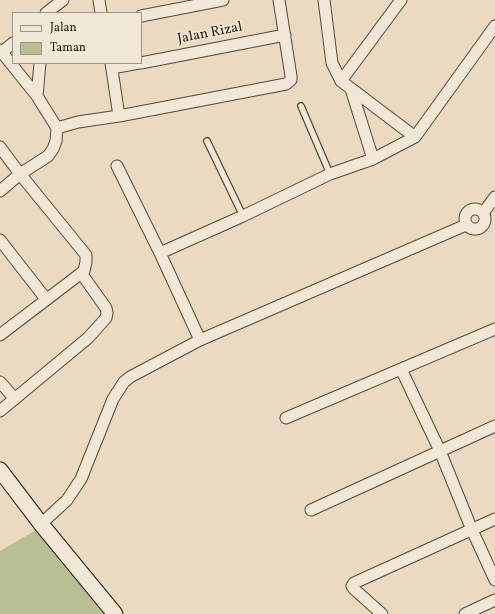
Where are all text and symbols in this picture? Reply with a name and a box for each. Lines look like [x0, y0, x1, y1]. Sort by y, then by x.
legend [12, 12, 142, 64]
street label: Jalan Rizal [176, 19, 244, 49]
text: Jalan [50, 20, 77, 36]
text: Taman [50, 40, 86, 56]

